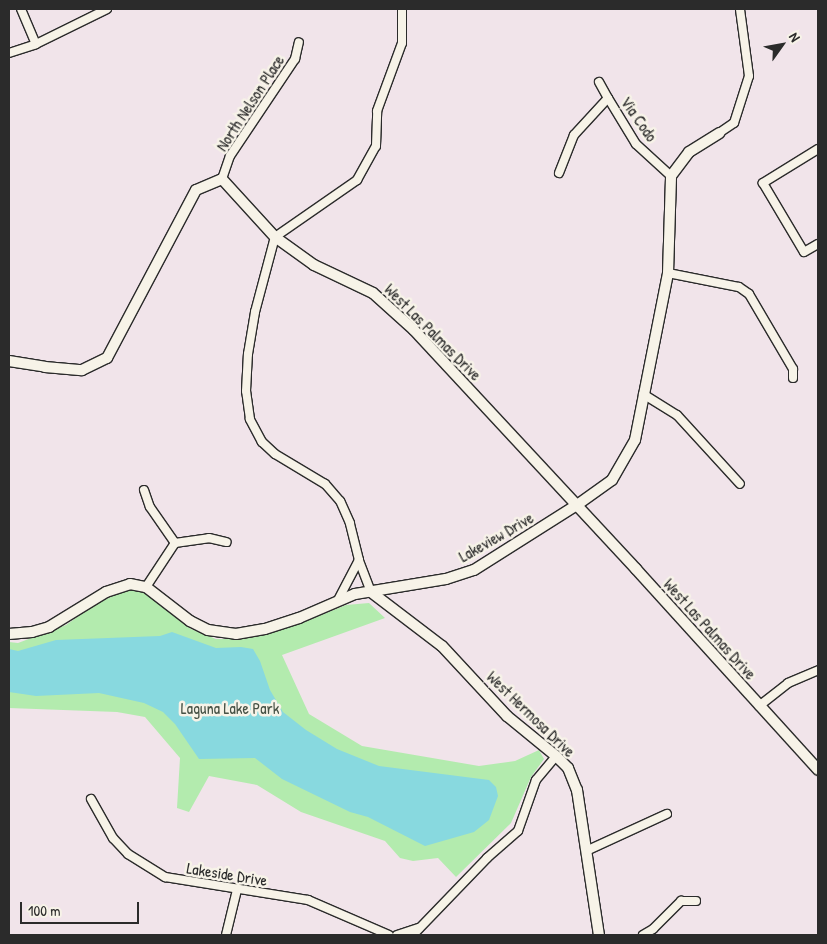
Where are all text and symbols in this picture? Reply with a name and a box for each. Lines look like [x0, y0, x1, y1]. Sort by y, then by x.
north arrow [757, 20, 807, 70]
text: N [785, 29, 805, 45]
street label: North Nelson Place [212, 51, 288, 155]
street label: Via Codo [617, 93, 661, 145]
street label: West Las Palmas Drive [381, 280, 485, 384]
street label: Lakeview Drive [455, 508, 537, 566]
street label: West Las Palmas Drive [660, 575, 760, 683]
street label: West Hermosa Drive [483, 667, 579, 761]
park label: Laguna Lake Park [181, 698, 279, 718]
street label: Lakeside Drive [185, 858, 269, 890]
scale bar [22, 892, 141, 924]
text: 100 m [28, 900, 61, 921]

